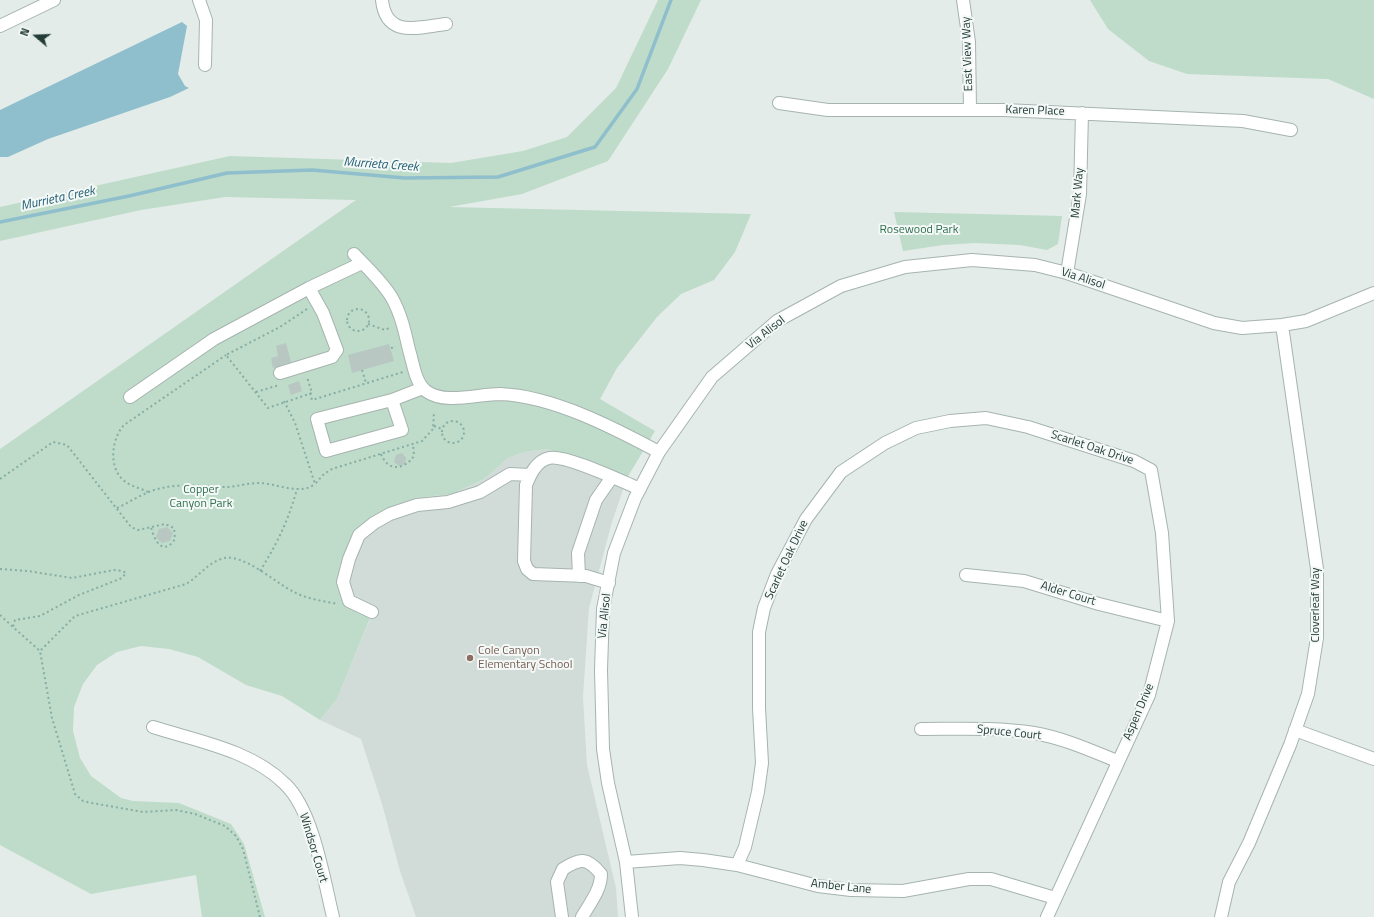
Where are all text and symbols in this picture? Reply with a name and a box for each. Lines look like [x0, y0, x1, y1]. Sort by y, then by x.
north arrow [16, 16, 56, 56]
street label: East View Way [960, 16, 976, 92]
text: N [16, 26, 33, 38]
street label: Karen Place [1005, 103, 1065, 119]
water label: Murrieta Creek [343, 155, 419, 175]
street label: Mark Way [1069, 167, 1087, 219]
water label: Murrieta Creek [20, 184, 96, 214]
park label: Rosewood Park [880, 223, 958, 237]
street label: Via Alisol [1059, 265, 1107, 293]
street label: Via Alisol [744, 313, 788, 353]
street label: Scarlet Oak Drive [1049, 428, 1135, 468]
park label: Copper Canyon Park [170, 483, 232, 511]
street label: Scarlet Oak Drive [762, 518, 812, 602]
street label: Cloverleaf Way [1309, 567, 1323, 643]
street label: Alder Court [1039, 579, 1097, 609]
street label: Via Alisol [595, 593, 615, 639]
place label: Cole Canyon Elementary School [478, 644, 572, 672]
marker: Cole Canyon Elementary School [465, 653, 475, 663]
street label: Aspen Drive [1121, 681, 1157, 743]
street label: Spruce Court [976, 722, 1042, 744]
street label: Windsor Court [296, 811, 330, 885]
street label: Amber Lane [810, 877, 872, 897]

